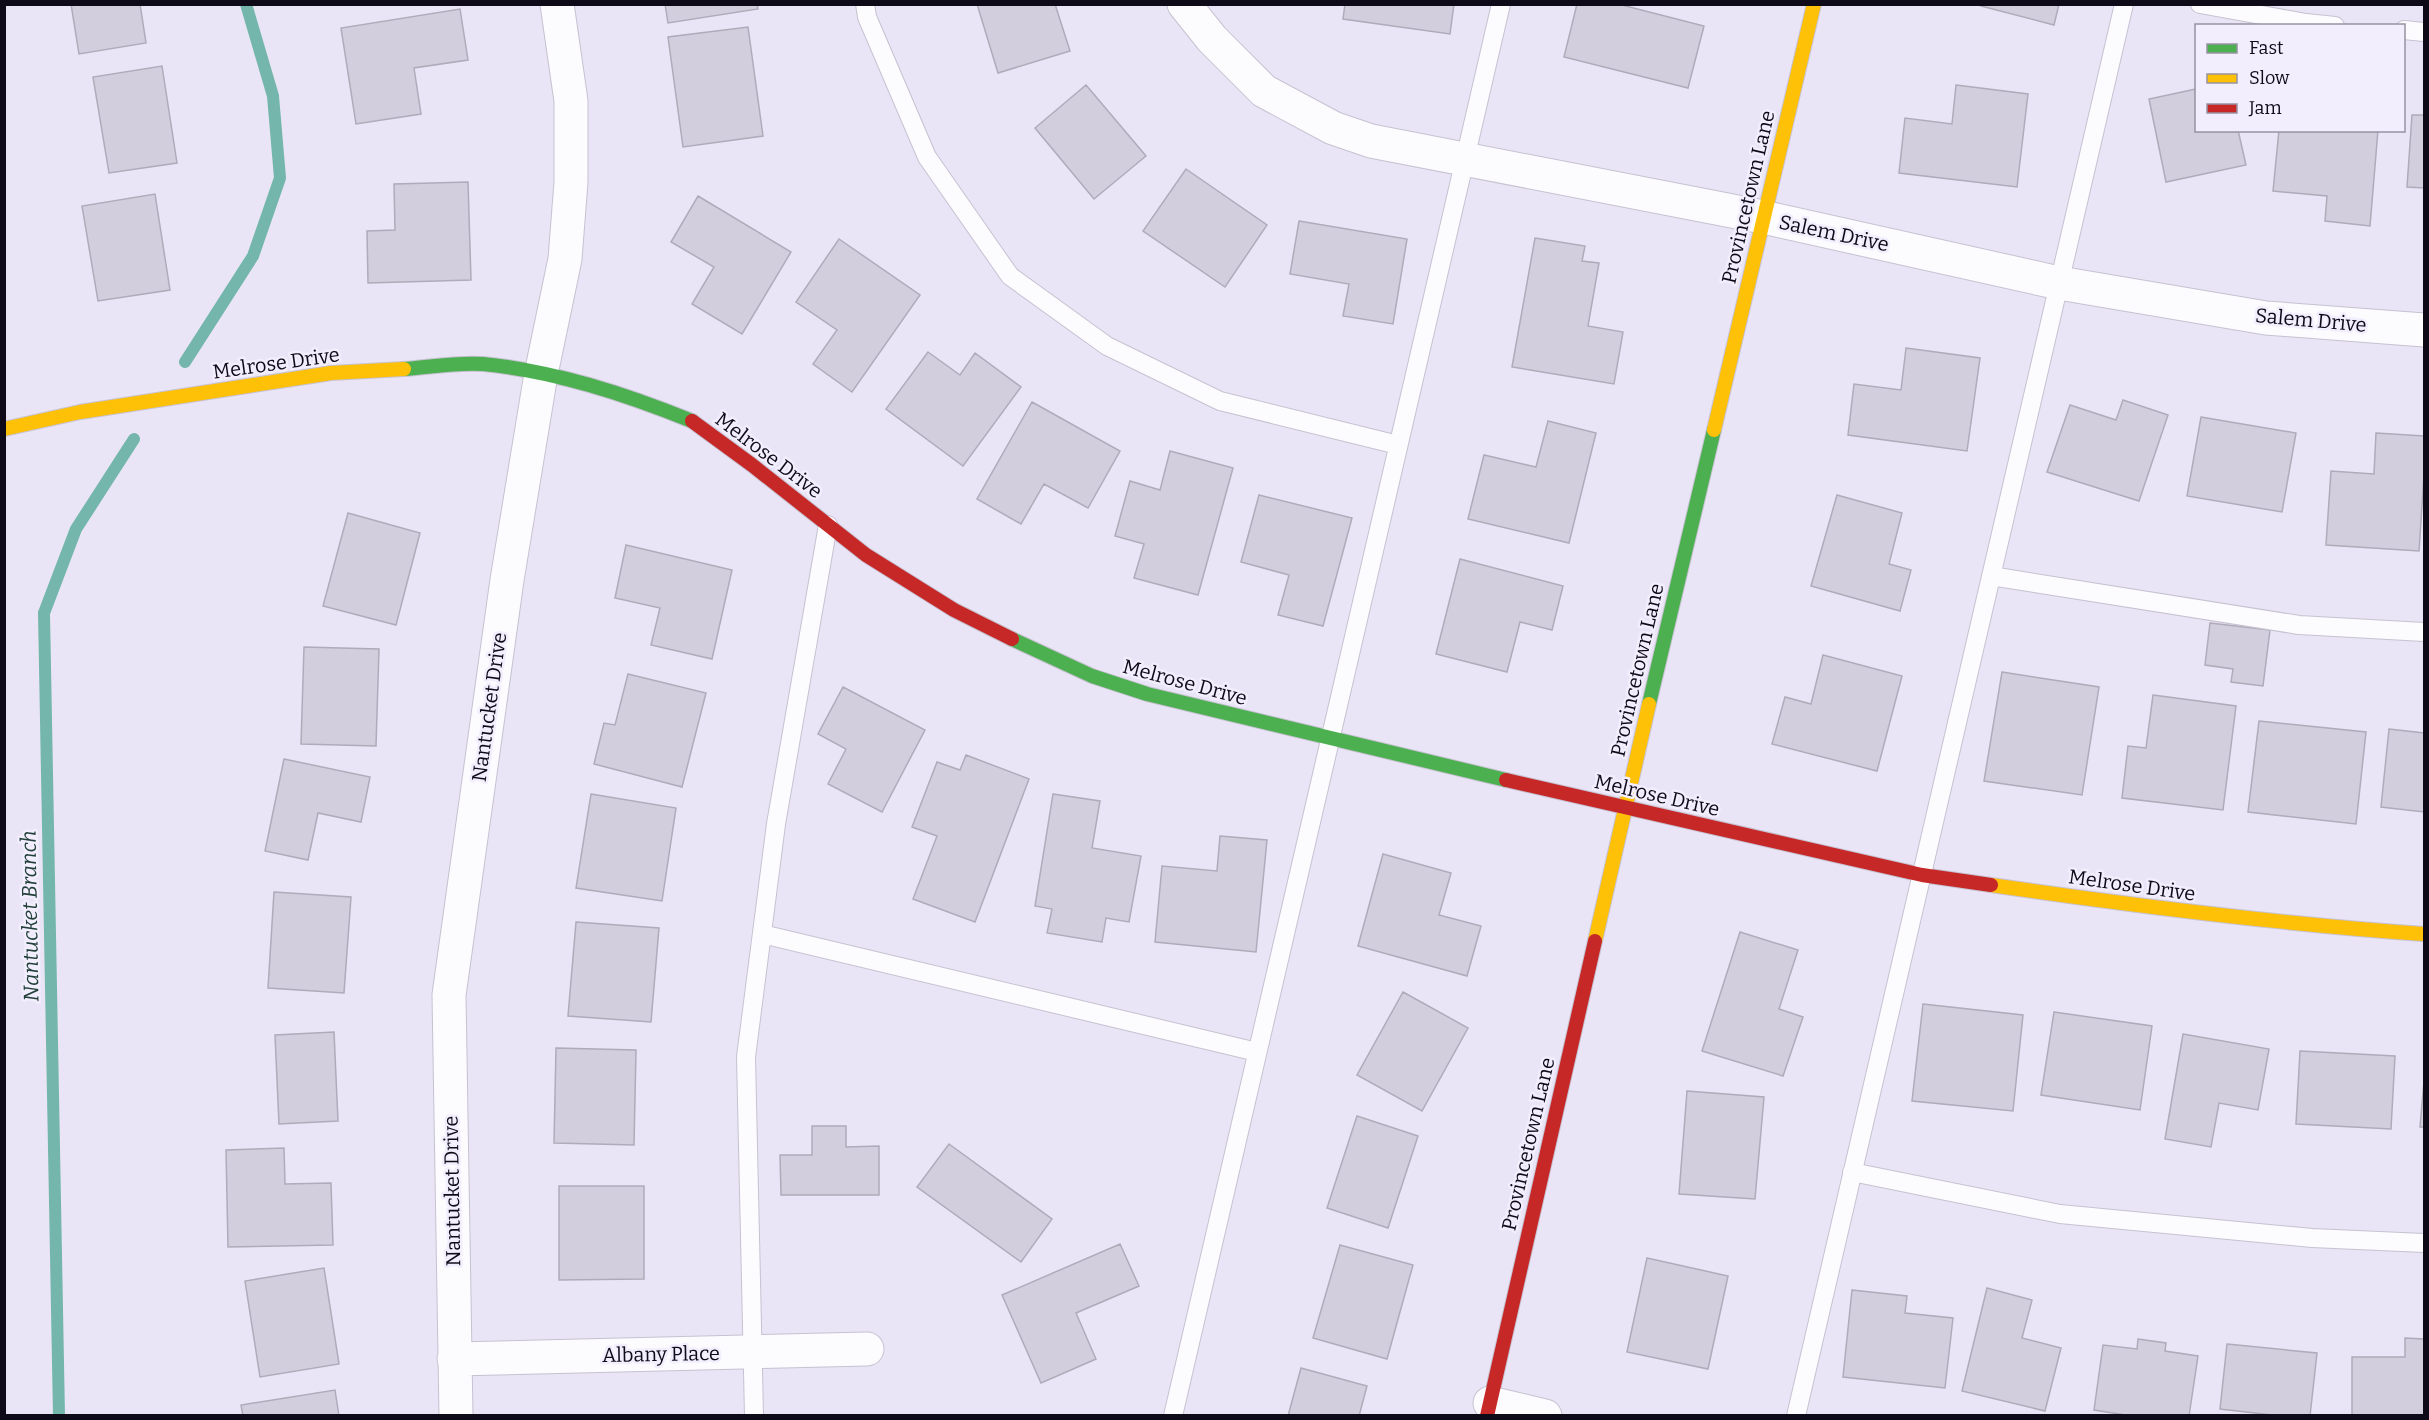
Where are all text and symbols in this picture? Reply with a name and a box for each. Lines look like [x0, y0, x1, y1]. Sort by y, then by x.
legend [2195, 24, 2405, 132]
text: Fast [2249, 37, 2284, 59]
text: Slow [2249, 67, 2290, 89]
text: Jam [2248, 97, 2282, 119]
street label: Provincetown Lane [1716, 108, 1780, 286]
street label: Salem Drive [1777, 210, 1891, 256]
street label: Salem Drive [2254, 303, 2368, 337]
street label: Melrose Drive [211, 342, 341, 384]
street label: Melrose Drive [711, 407, 827, 503]
street label: Provincetown Lane [1605, 581, 1669, 759]
street label: Nantucket Drive [467, 631, 511, 783]
street label: Melrose Drive [1120, 654, 1250, 710]
street label: Melrose Drive [1592, 769, 1722, 821]
water label: Nantucket Branch [16, 830, 44, 1002]
street label: Melrose Drive [2067, 864, 2197, 906]
street label: Provincetown Lane [1496, 1055, 1560, 1233]
street label: Nantucket Drive [439, 1115, 465, 1267]
street label: Albany Place [602, 1341, 720, 1367]

